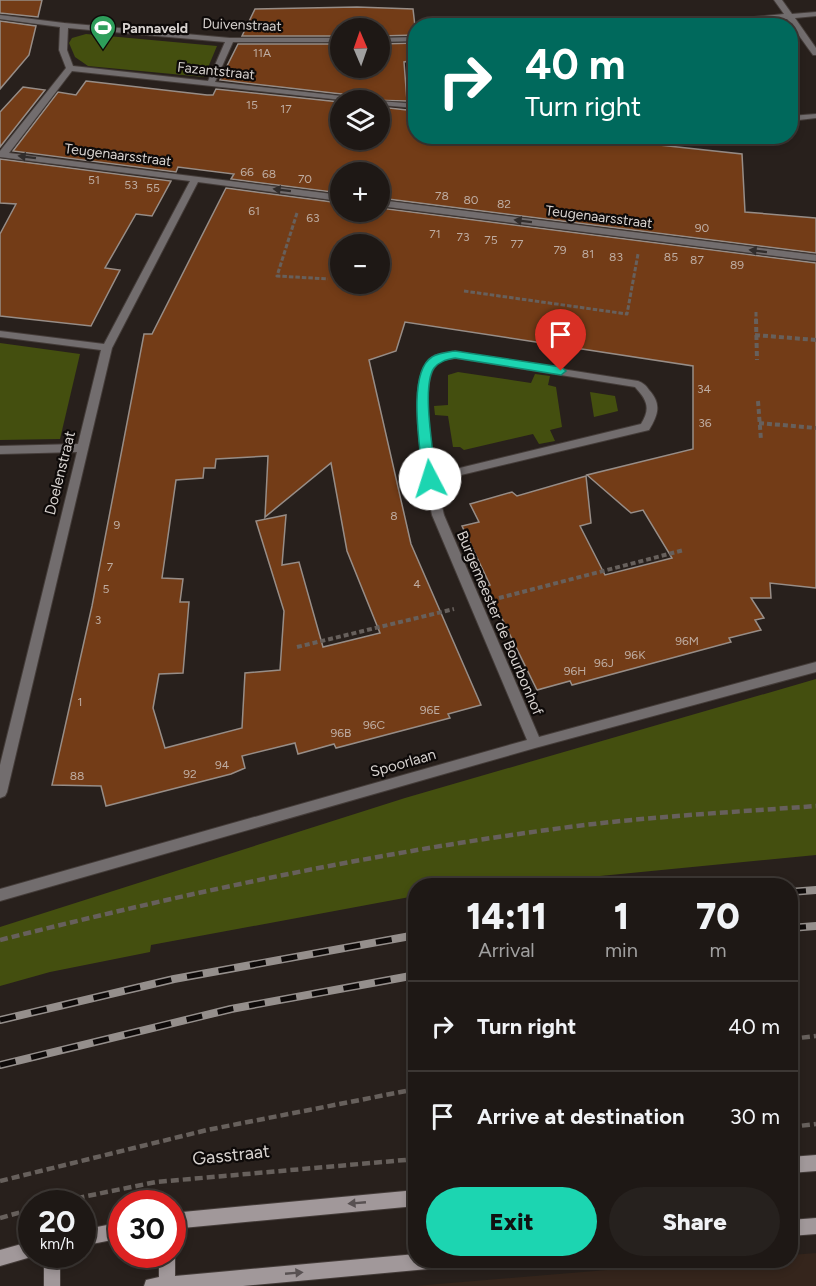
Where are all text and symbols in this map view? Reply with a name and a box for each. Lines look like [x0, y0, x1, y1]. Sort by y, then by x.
sports icon: Pannaveld [88, 13, 118, 51]
street label: Duivenstraat [202, 15, 282, 35]
north arrow [330, 18, 390, 78]
map controls [330, 18, 390, 294]
place label: Pannaveld [122, 20, 188, 37]
text: 40 m [525, 39, 625, 90]
icon: right [426, 42, 504, 120]
house number: 11A [253, 46, 271, 60]
street label: Fazantstraat [176, 58, 256, 84]
button: layers [330, 90, 390, 150]
text: Turn right [525, 90, 641, 123]
house number: 15 [246, 98, 258, 112]
house number: 17 [280, 102, 292, 116]
street label: Teugenaarsstraat [64, 140, 172, 170]
one-way arrow [17, 152, 36, 162]
button: + [330, 162, 390, 222]
house number: 66 [240, 165, 254, 179]
house number: 68 [262, 167, 276, 181]
house number: 70 [298, 172, 312, 186]
house number: 51 [88, 173, 100, 187]
house number: 53 [124, 178, 138, 192]
house number: 55 [146, 181, 160, 195]
one-way arrow [273, 186, 292, 195]
house number: 78 [435, 189, 449, 203]
house number: 80 [463, 193, 479, 207]
house number: 82 [497, 197, 511, 211]
street label: Teugenaarsstraat [545, 202, 653, 232]
house number: 61 [248, 204, 260, 218]
house number: 63 [306, 211, 320, 225]
one-way arrow [513, 216, 532, 225]
house number: 90 [695, 221, 710, 235]
house number: 71 [429, 227, 441, 241]
house number: 73 [457, 230, 469, 244]
house number: 75 [484, 233, 498, 247]
button: − [330, 234, 390, 294]
house number: 77 [511, 237, 524, 251]
house number: 79 [553, 243, 567, 257]
one-way arrow [748, 246, 767, 255]
house number: 81 [582, 247, 594, 261]
house number: 83 [609, 250, 623, 264]
house number: 85 [664, 250, 678, 264]
house number: 87 [690, 253, 704, 267]
house number: 89 [730, 258, 744, 272]
pin [535, 309, 586, 371]
icon: arrive [544, 318, 577, 351]
house number: 34 [697, 382, 712, 396]
house number: 36 [698, 416, 712, 430]
street label: Doelenstraat [41, 429, 79, 517]
position arrow [398, 447, 462, 511]
house number: 8 [390, 509, 398, 523]
house number: 9 [114, 518, 121, 532]
street label: Burgemeester de Bourbonhof [453, 528, 547, 718]
house number: 7 [107, 560, 114, 574]
house number: 4 [413, 577, 421, 591]
house number: 5 [103, 582, 110, 596]
house number: 3 [95, 613, 101, 627]
house number: 96M [675, 634, 699, 648]
house number: 96K [625, 648, 646, 662]
house number: 96J [594, 656, 614, 670]
house number: 96H [564, 664, 586, 678]
house number: 1 [78, 695, 82, 709]
house number: 96E [420, 703, 440, 717]
house number: 96C [363, 718, 385, 732]
house number: 96B [331, 726, 351, 740]
street label: Spoorlaan [368, 745, 438, 781]
house number: 94 [215, 758, 230, 772]
house number: 92 [183, 767, 197, 781]
house number: 88 [70, 769, 84, 783]
text: 14:11 [466, 895, 547, 938]
text: 1 [614, 895, 629, 938]
text: 70 [696, 895, 740, 938]
text: Arrival [478, 938, 535, 962]
text: min [605, 938, 638, 962]
text: m [709, 938, 726, 962]
icon: right [426, 1010, 459, 1043]
text: Turn right [477, 1013, 576, 1040]
text: 40 m [728, 1013, 780, 1040]
icon: arrive [426, 1100, 459, 1133]
text: Arrive at destination [477, 1103, 685, 1130]
text: 30 m [730, 1103, 780, 1130]
street label: Gasstraat [191, 1140, 271, 1170]
button: Exit [426, 1187, 597, 1256]
button: Share [609, 1187, 780, 1256]
speed limit sign: 30 [108, 1190, 186, 1268]
one-way arrow [348, 1198, 367, 1208]
text: 20 [39, 1203, 75, 1240]
text: km/h [40, 1235, 74, 1253]
one-way arrow [285, 1268, 304, 1278]

